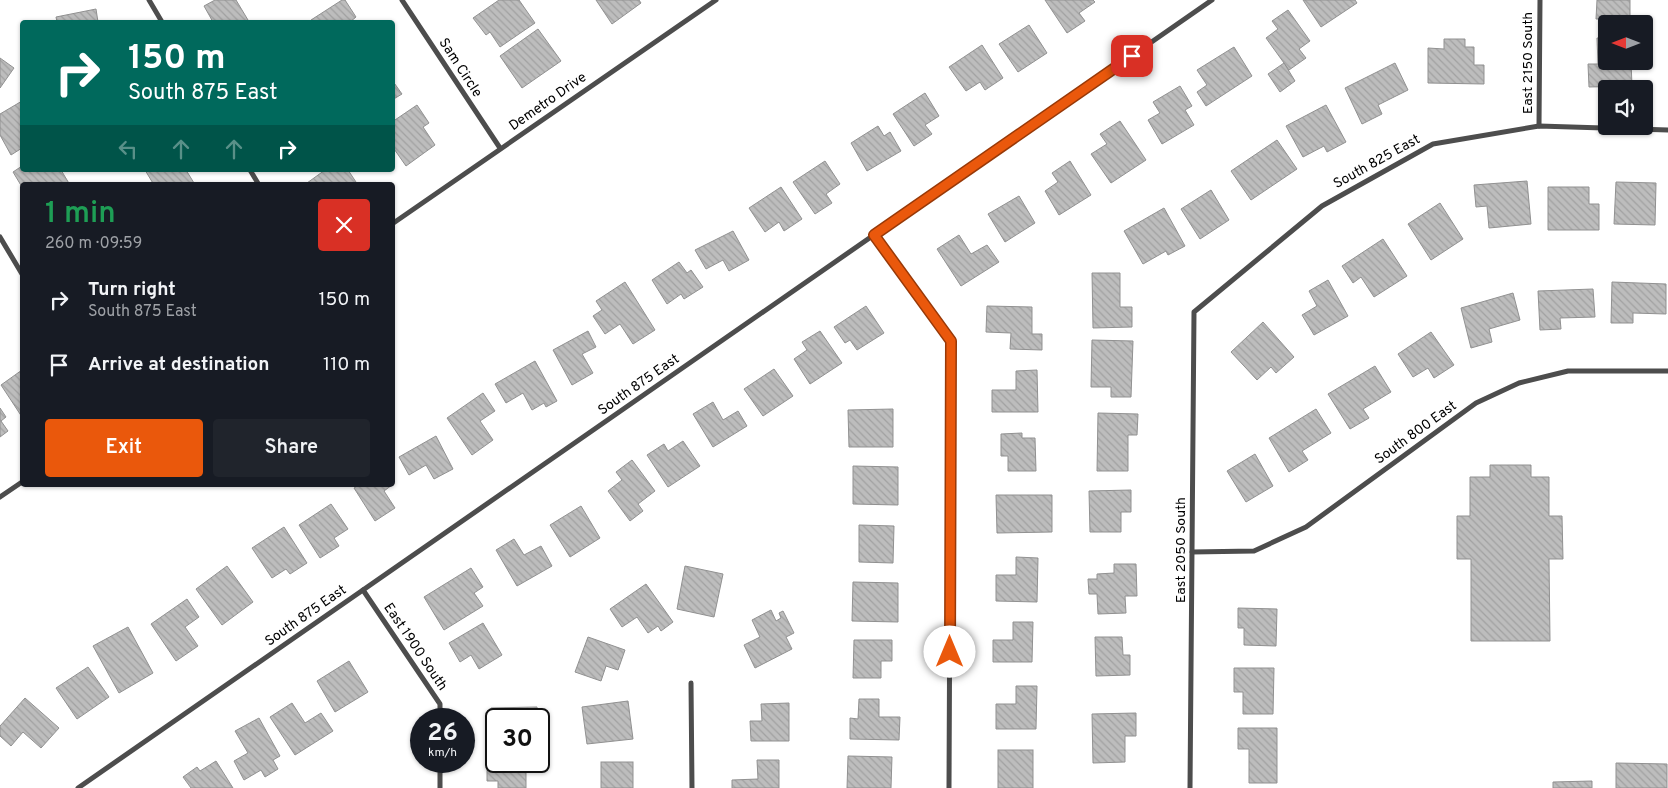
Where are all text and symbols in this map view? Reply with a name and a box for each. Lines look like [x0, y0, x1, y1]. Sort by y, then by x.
street label: East 2150 South [1520, 12, 1537, 114]
north arrow [1598, 15, 1652, 70]
map controls [1598, 15, 1653, 135]
street label: Sam Circle [435, 35, 485, 101]
pin [1111, 35, 1153, 77]
text: 150 m [128, 37, 226, 81]
icon: right [45, 40, 110, 105]
icon: arrive [1118, 42, 1146, 70]
street label: Demetro Drive [506, 69, 590, 135]
text: South 875 East [128, 80, 277, 107]
button: sound [1598, 80, 1653, 135]
street label: South 825 East [1331, 131, 1423, 193]
icon: left [114, 135, 142, 163]
icon: ahead [167, 135, 195, 163]
icon: ahead [220, 135, 248, 163]
icon: right [273, 135, 301, 163]
text: 1 min [45, 196, 116, 233]
button: close [318, 199, 370, 251]
text: 260 m · 09:59 [45, 234, 142, 254]
text: Turn right [88, 278, 176, 302]
icon: right [45, 286, 73, 314]
text: 150 m [318, 288, 370, 312]
text: South 875 East [88, 302, 197, 322]
icon: arrive [45, 351, 73, 379]
street label: South 875 East [595, 351, 683, 419]
text: Arrive at destination [88, 353, 269, 377]
text: 110 m [323, 353, 370, 377]
street label: South 800 East [1372, 398, 1460, 468]
button: Exit [45, 419, 203, 477]
button: Share [213, 419, 370, 477]
street label: East 2050 South [1173, 497, 1190, 603]
street label: South 875 East [262, 582, 350, 650]
street label: East 1900 South [379, 600, 451, 694]
position arrow [923, 625, 975, 677]
speed limit sign: 30 [485, 708, 550, 773]
text: 26 [427, 718, 458, 750]
text: km/h [428, 745, 457, 761]

